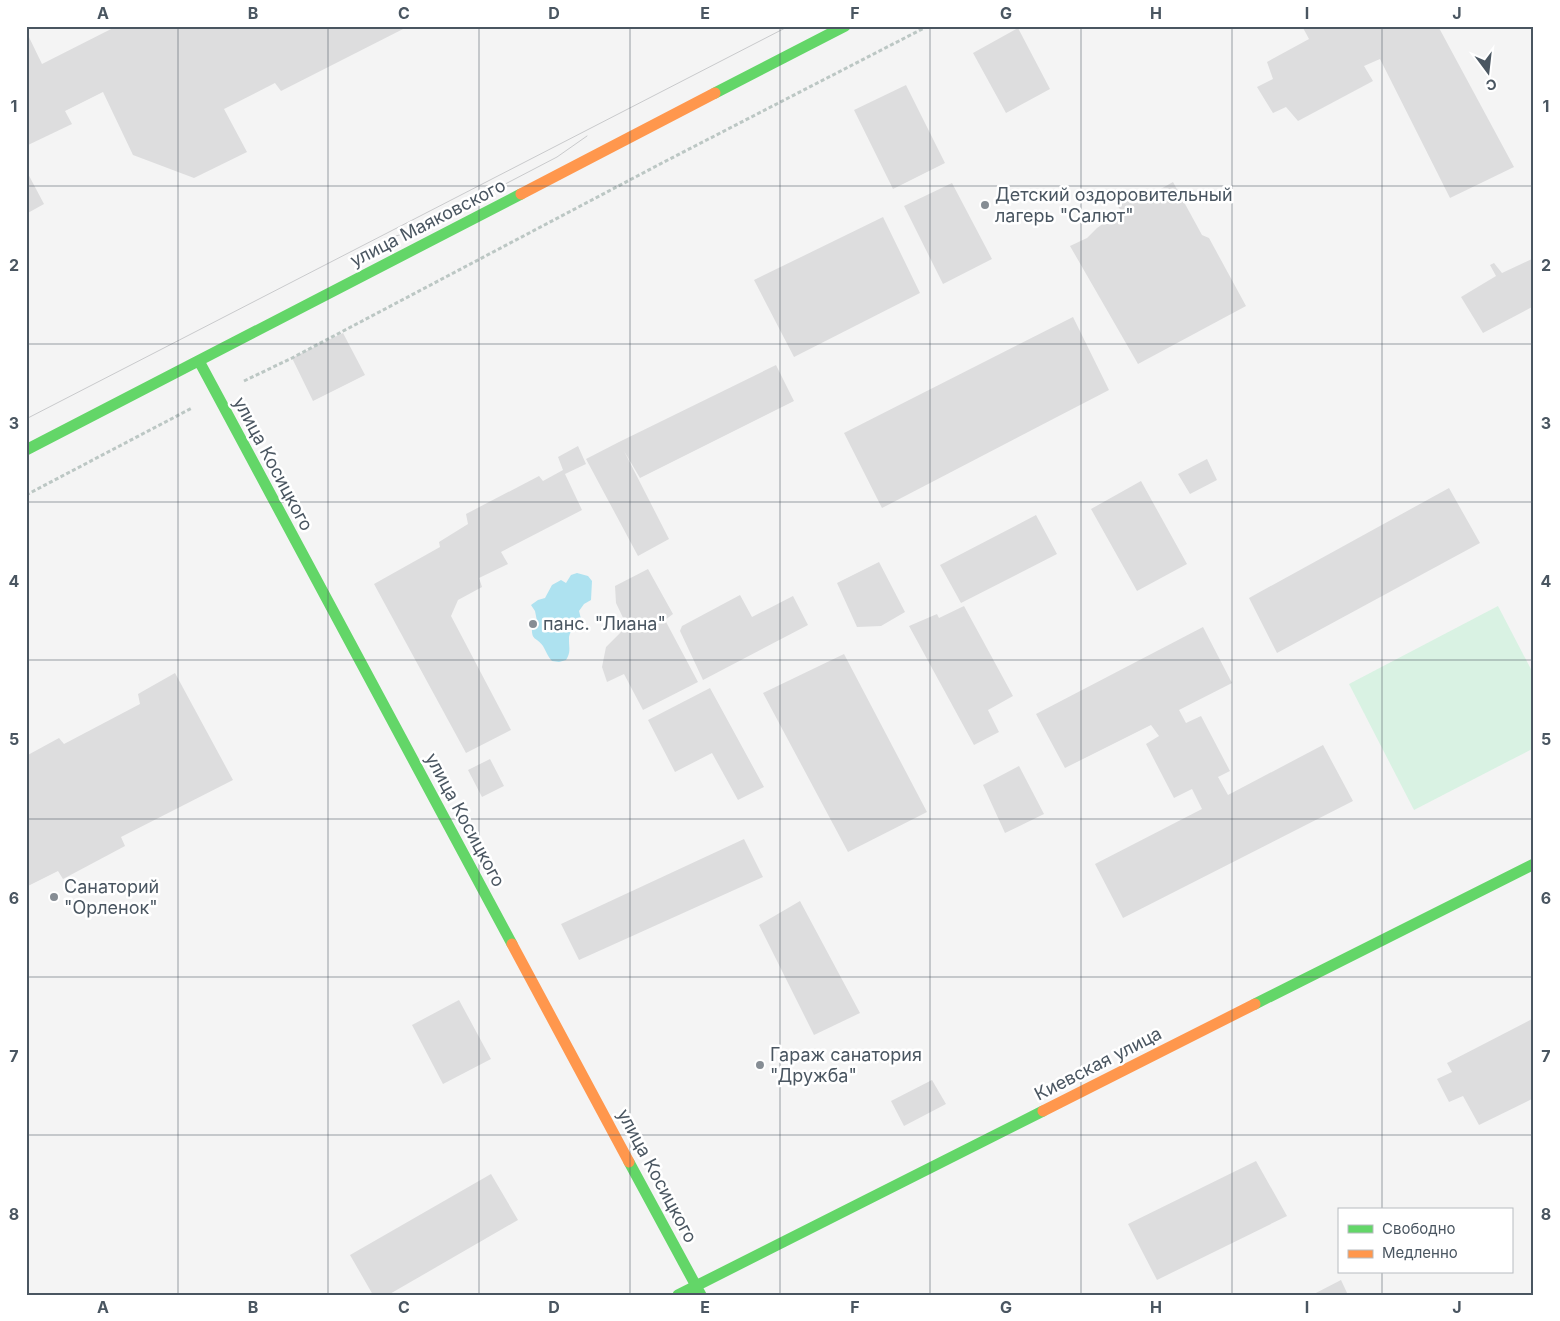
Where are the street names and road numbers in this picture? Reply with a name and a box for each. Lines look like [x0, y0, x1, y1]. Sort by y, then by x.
street label: улица Маяковского [347, 174, 509, 271]
street label: улица Косицкого [229, 393, 318, 534]
street label: улица Косицкого [421, 749, 510, 890]
street label: Киевская улица [1031, 1022, 1165, 1105]
street label: улица Косицкого [613, 1105, 702, 1246]

